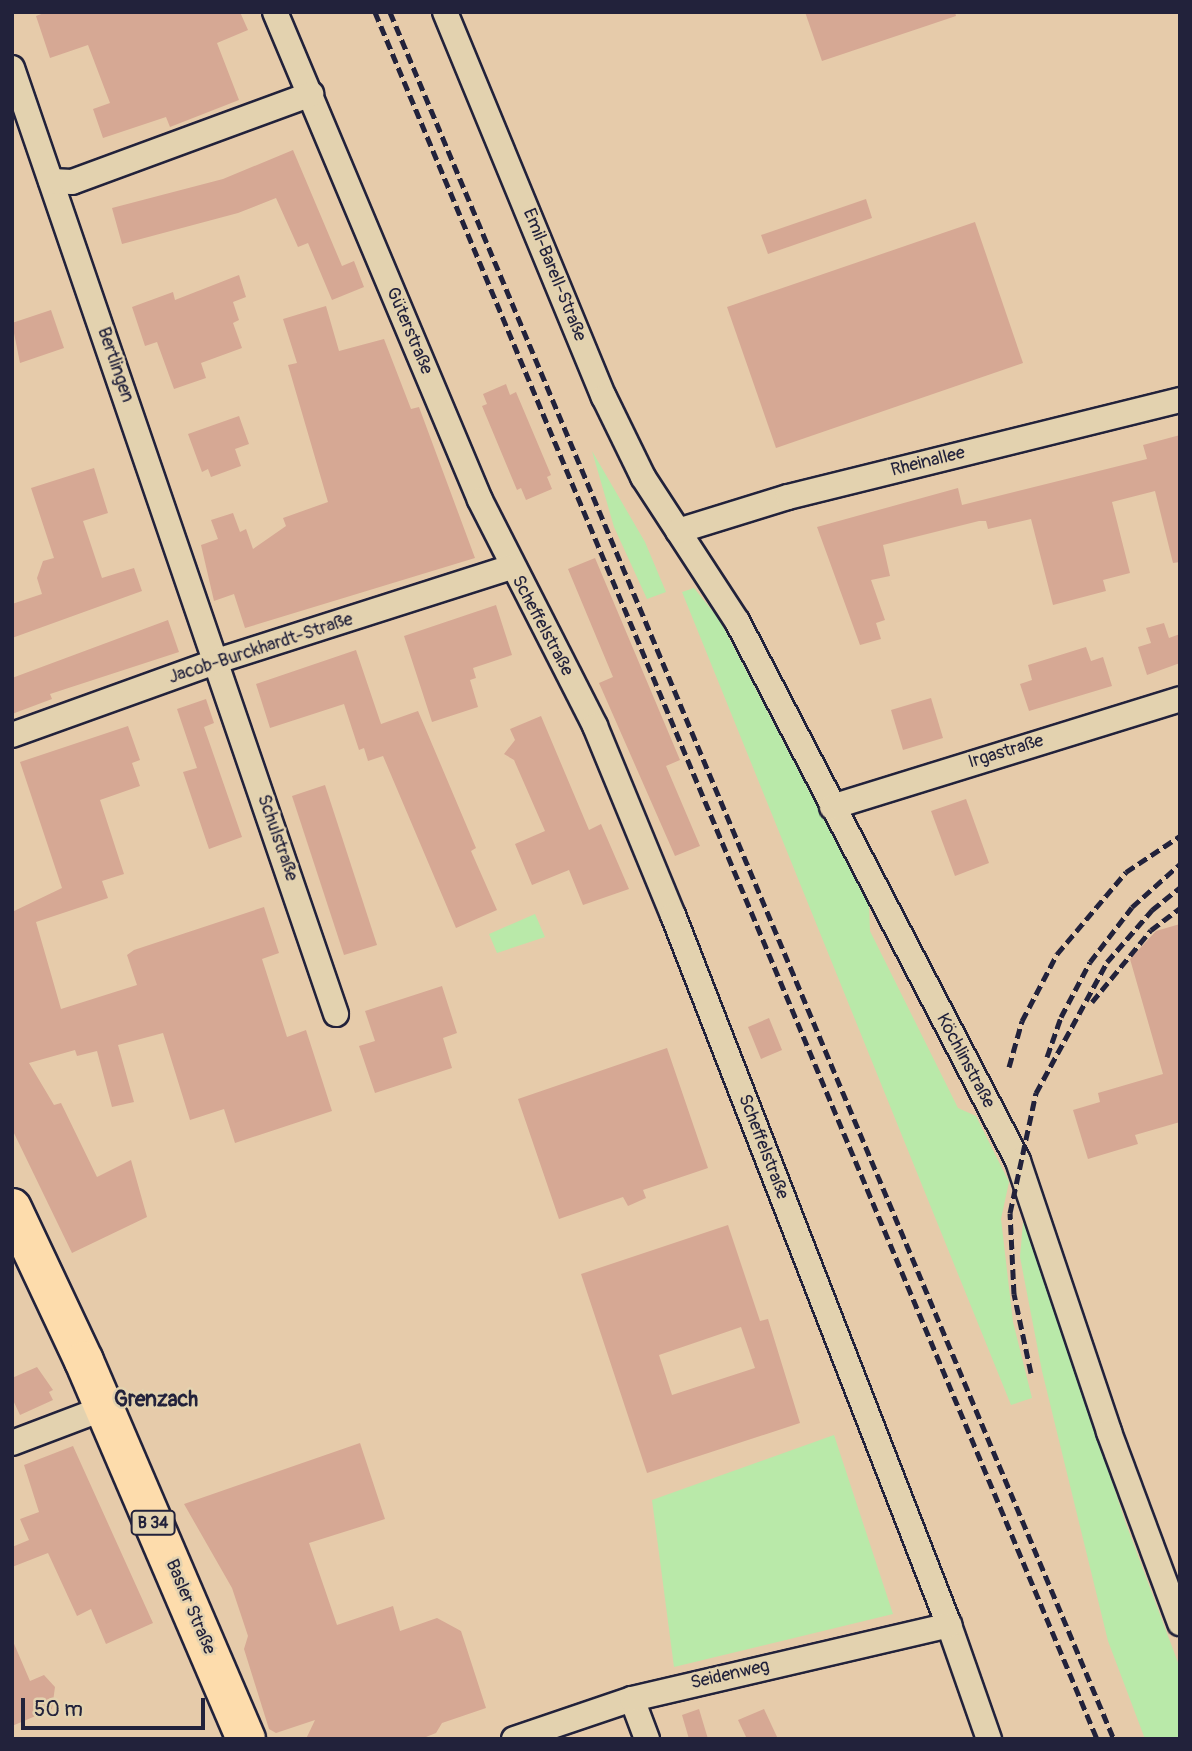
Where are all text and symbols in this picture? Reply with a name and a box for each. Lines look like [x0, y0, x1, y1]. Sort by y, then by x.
street label: Emil-Barell-Straße [517, 205, 591, 345]
street label: Güterstraße [381, 284, 437, 378]
street label: Bertlingen [92, 325, 138, 405]
street label: Rheinallee [889, 442, 967, 482]
street label: Scheffelstraße [506, 572, 578, 680]
street label: Jacob-Burckhardt-Straße [166, 609, 356, 689]
street label: Irgastraße [966, 730, 1046, 774]
street label: Schulstraße [252, 792, 302, 884]
street label: Köchlinstraße [931, 1010, 999, 1112]
street label: Scheffelstraße [733, 1091, 793, 1203]
district label: Grenzach [114, 1387, 198, 1413]
road number: B 34 [130, 1511, 176, 1536]
street label: Basler Straße [160, 1556, 220, 1658]
street label: Seidenweg [688, 1655, 772, 1695]
scale bar [24, 1684, 208, 1728]
text: 50 m [34, 1696, 83, 1723]

